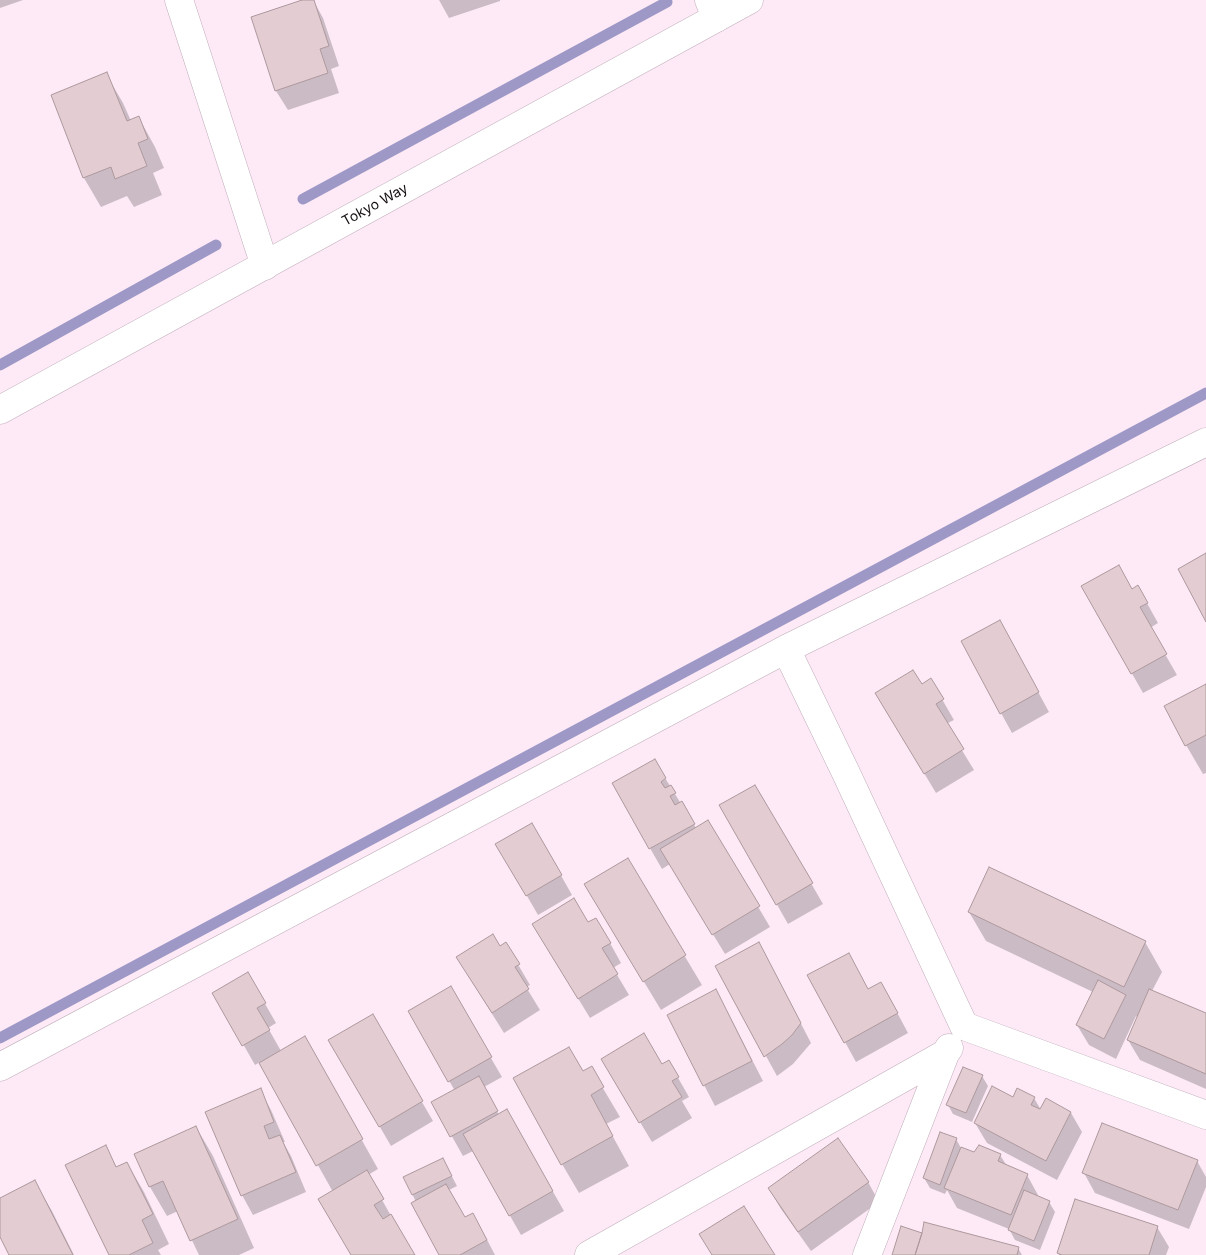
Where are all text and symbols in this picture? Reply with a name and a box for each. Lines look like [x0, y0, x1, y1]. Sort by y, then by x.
street label: Tokyo Way [339, 180, 411, 230]

